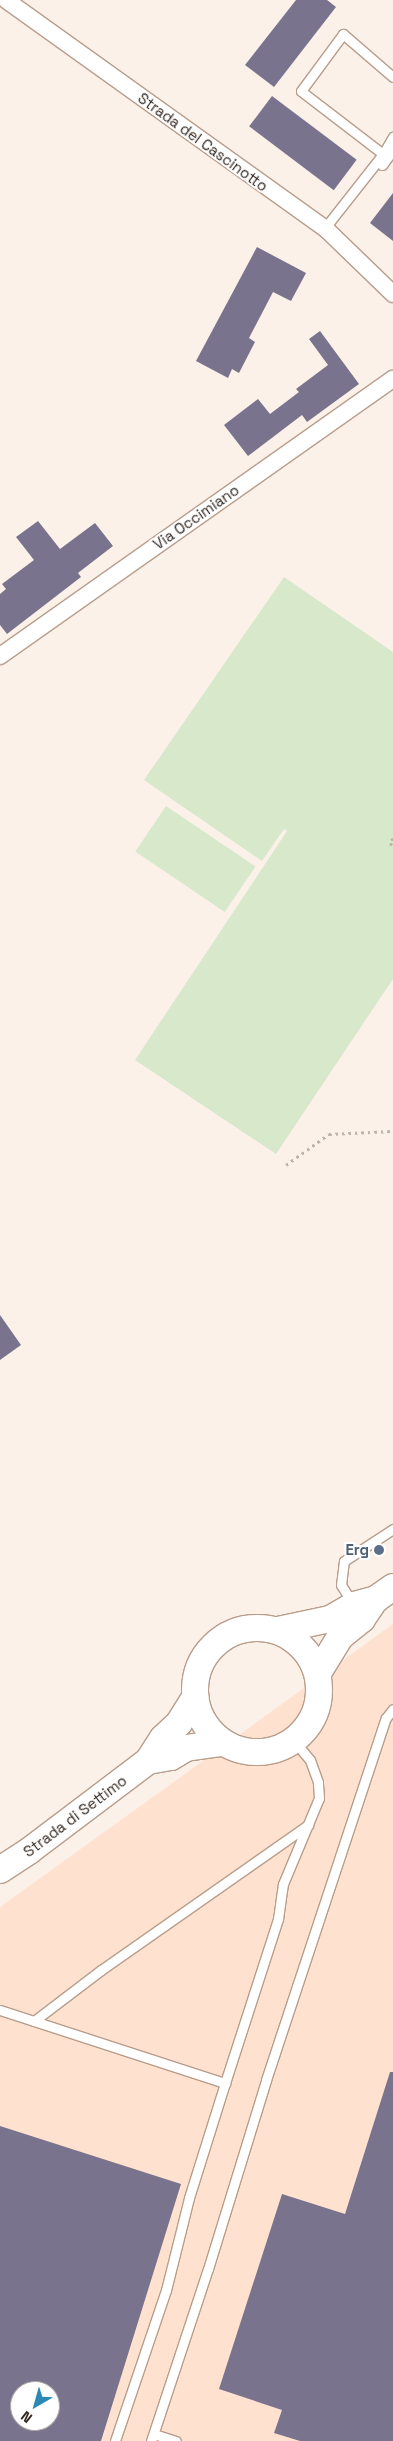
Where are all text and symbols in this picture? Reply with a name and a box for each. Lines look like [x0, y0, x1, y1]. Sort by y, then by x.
street label: Strada del Cascinotto [134, 89, 272, 195]
street label: Via Occimiano [150, 481, 242, 553]
place label: Erg [345, 1541, 369, 1559]
marker: Erg [373, 1544, 385, 1556]
street label: Strada di Settimo [20, 1771, 130, 1861]
north arrow [10, 2381, 60, 2431]
text: N [17, 2407, 36, 2427]

